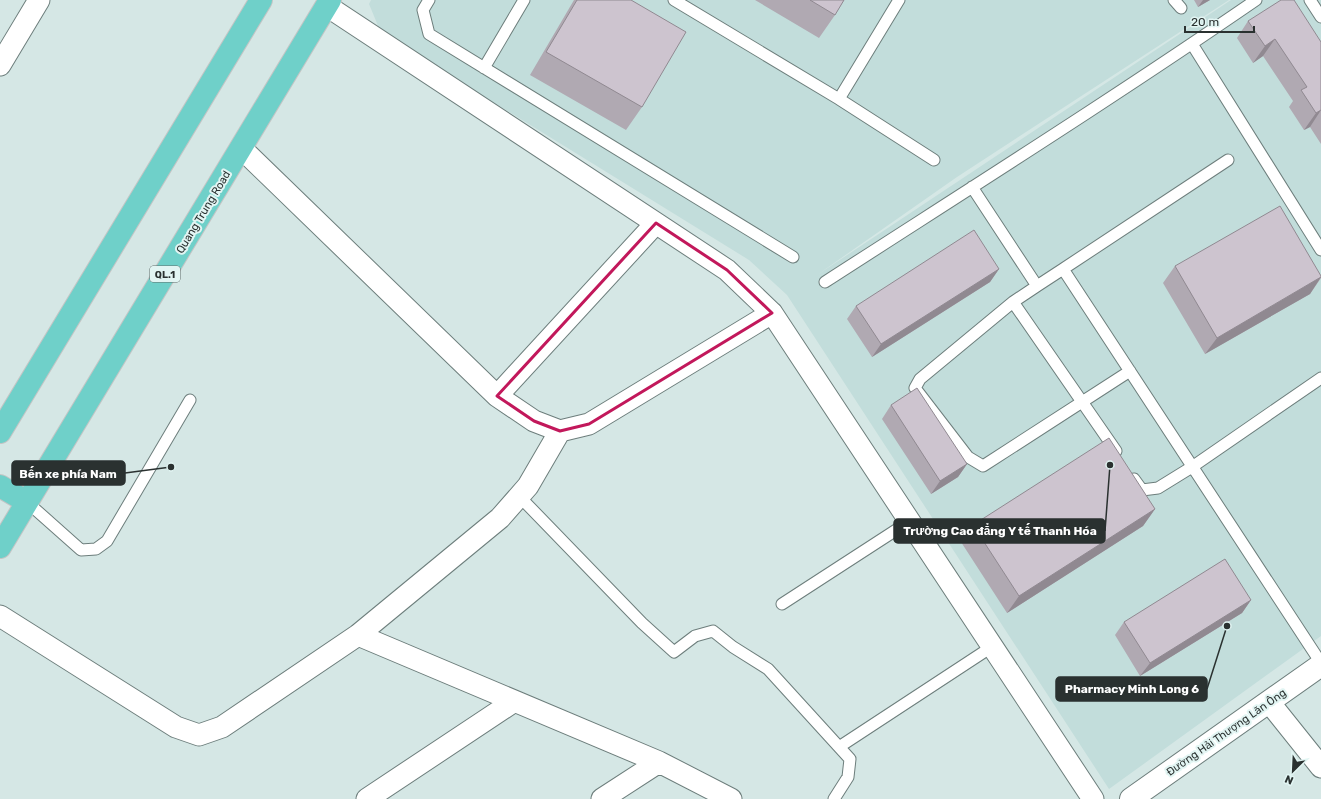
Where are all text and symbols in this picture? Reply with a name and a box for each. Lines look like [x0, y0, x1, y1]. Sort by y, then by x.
scale bar [1185, 8, 1254, 34]
text: 20 m [1191, 15, 1219, 29]
street label: Quang Trung Road [174, 169, 233, 256]
road number: QL.1 [150, 266, 180, 282]
callout: Bến xe phía Nam [12, 461, 125, 485]
text: Bến xe phía Nam [19, 466, 117, 481]
callout: Trường Cao đẳng Y tế Thanh Hóa [894, 519, 1105, 543]
text: Trường Cao đẳng Y tế Thanh Hóa [903, 523, 1097, 538]
callout: Pharmacy Minh Long 6 [1056, 677, 1207, 701]
text: Pharmacy Minh Long 6 [1065, 682, 1199, 696]
street label: Đường Hải Thượng Lãn Ông [1164, 686, 1289, 779]
north arrow [1273, 751, 1313, 791]
text: N [1283, 772, 1295, 787]

